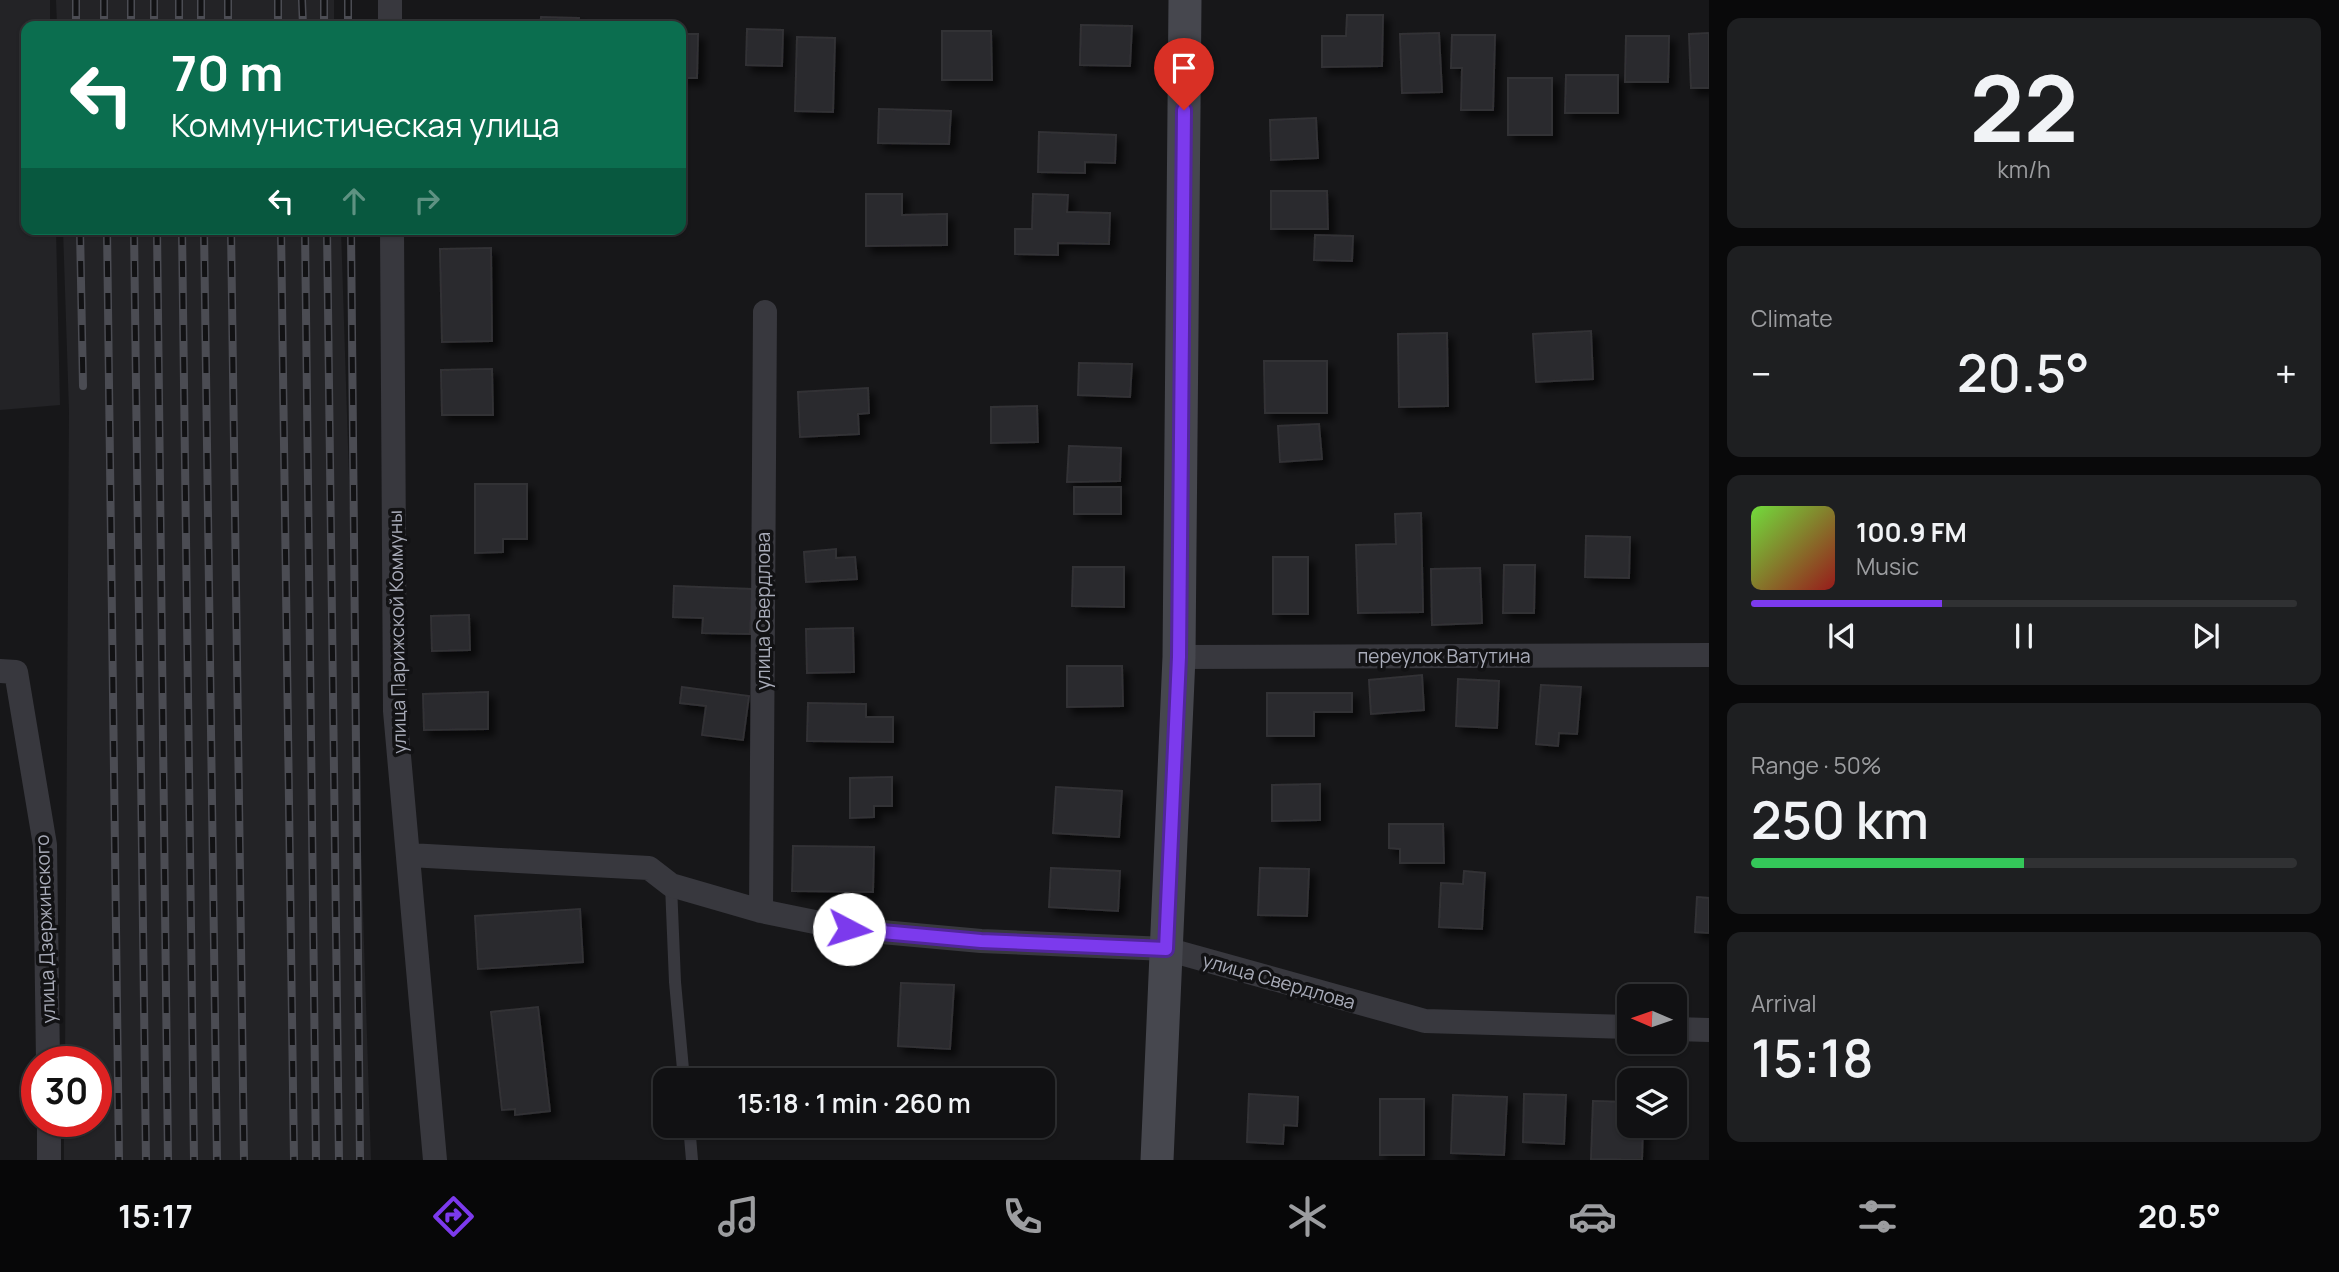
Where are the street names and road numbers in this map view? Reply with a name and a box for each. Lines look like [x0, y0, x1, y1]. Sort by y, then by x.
street label: улица Парижской Коммуны [382, 510, 412, 754]
street label: улица Свердлова [750, 532, 776, 690]
street label: переулок Ватутина [1357, 643, 1531, 669]
street label: улица Дзержинского [29, 834, 61, 1024]
street label: улица Свердлова [1200, 947, 1358, 1015]

